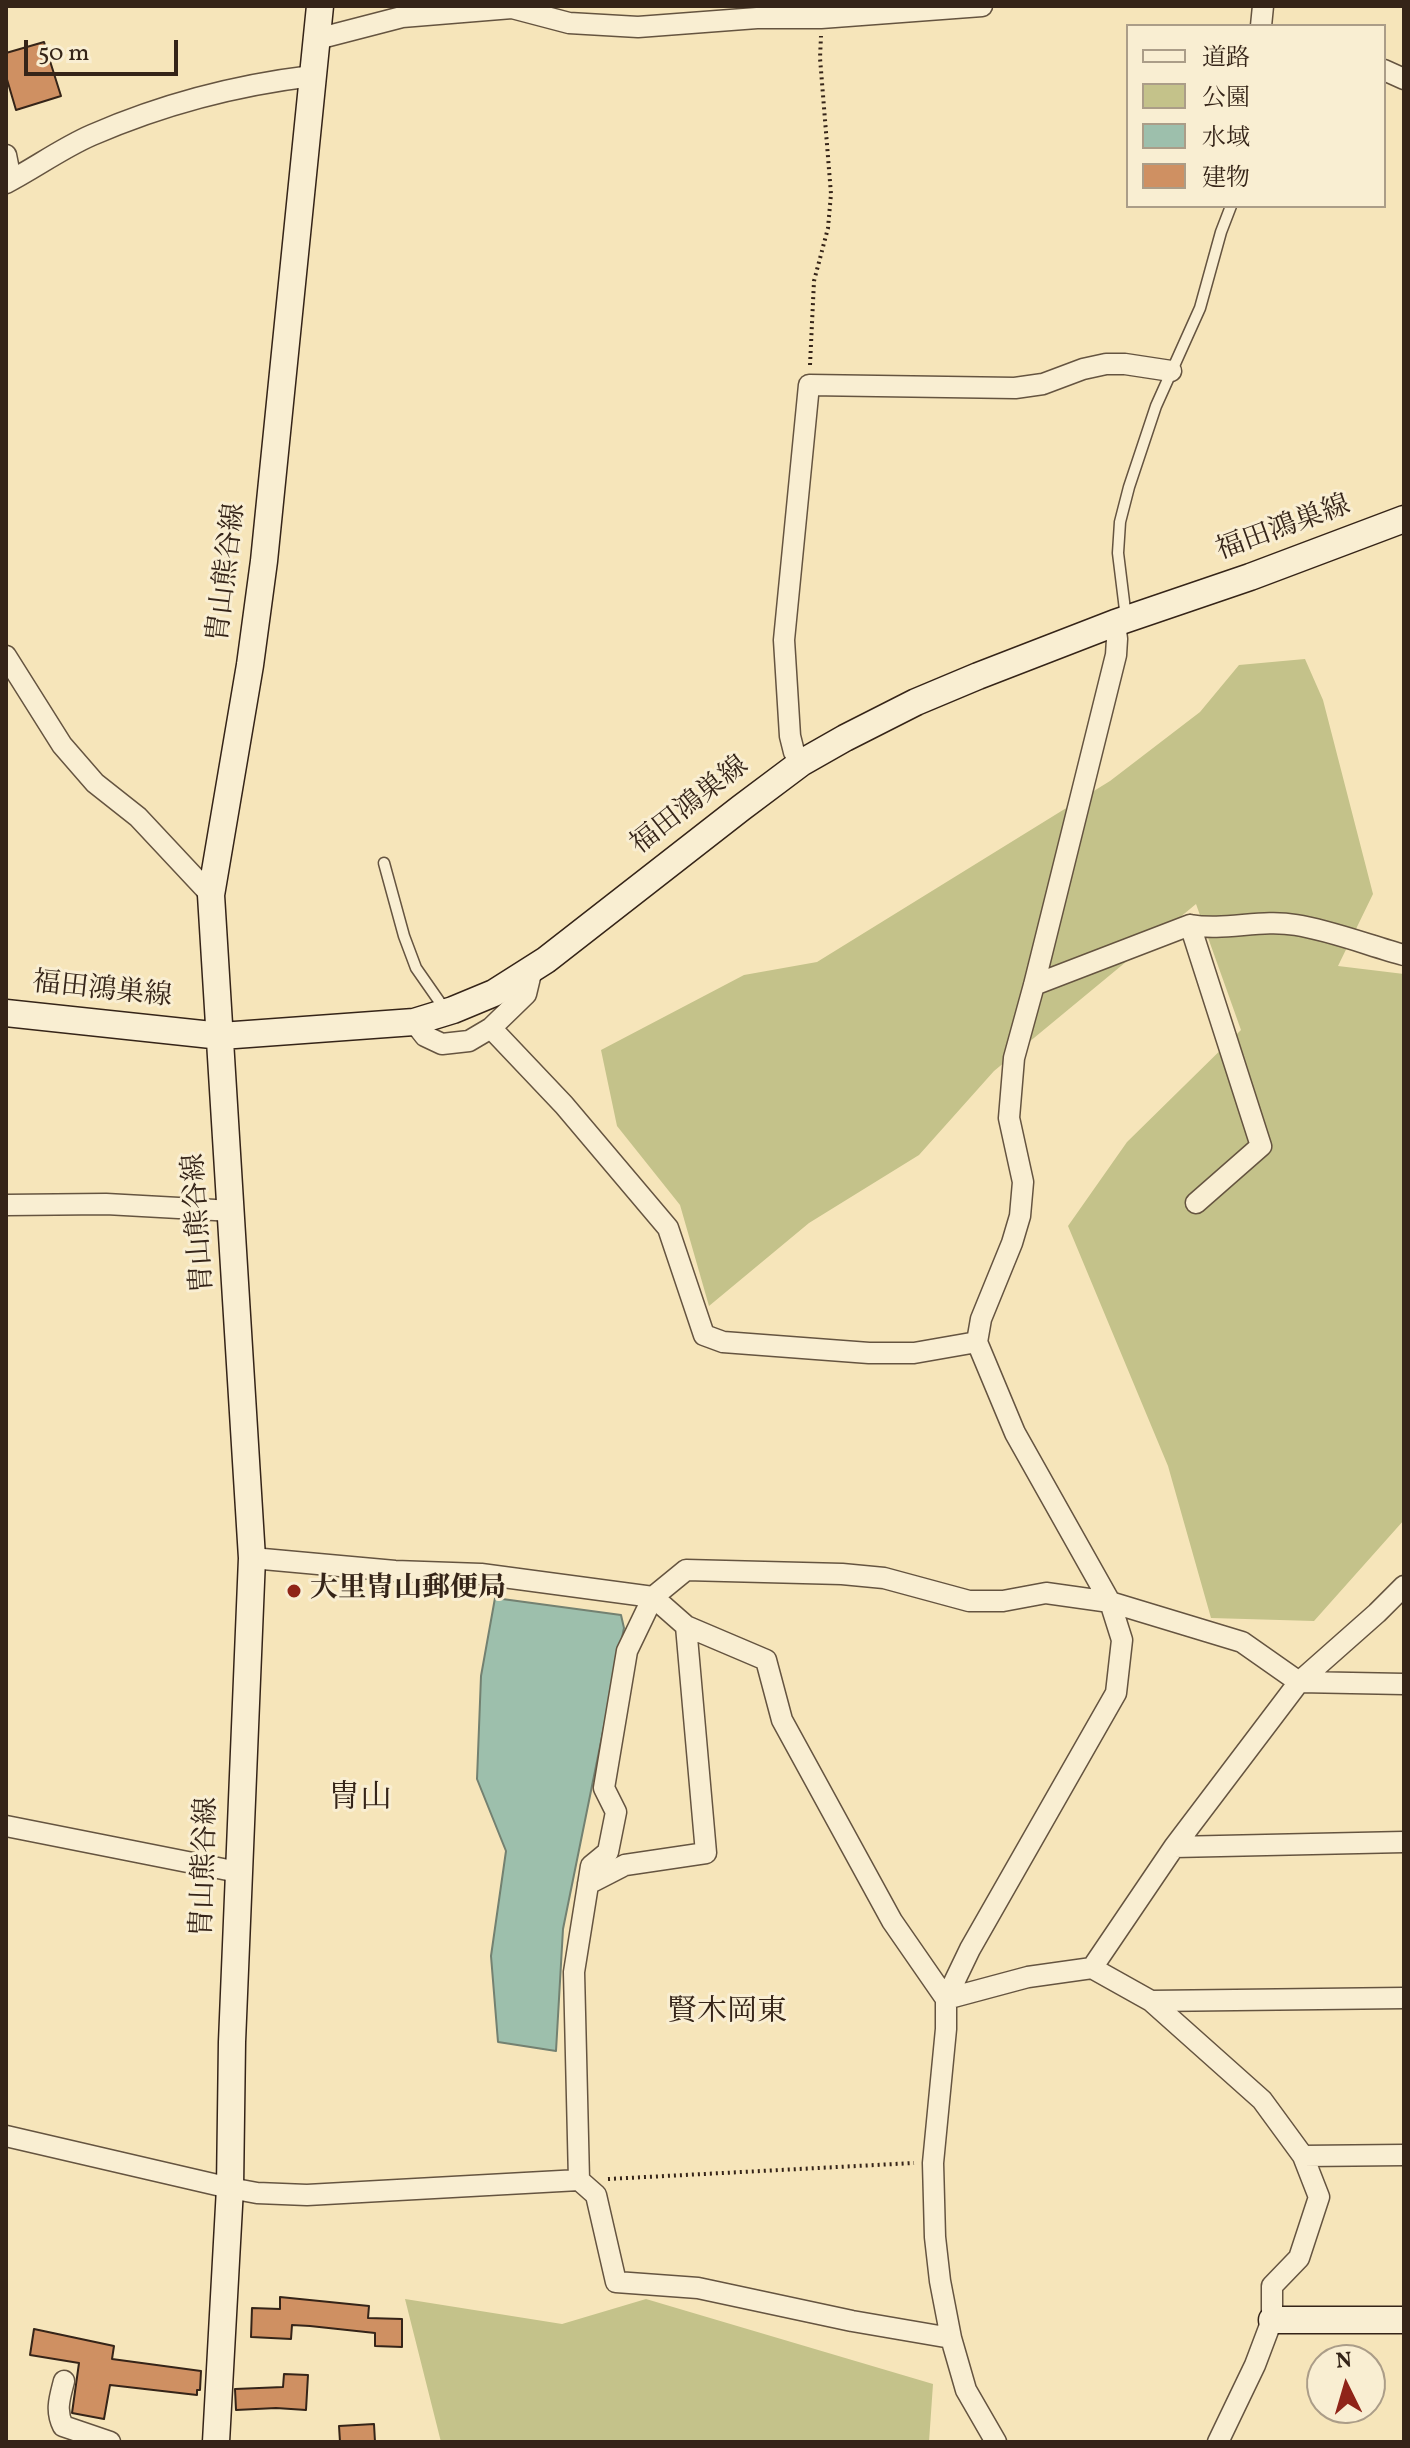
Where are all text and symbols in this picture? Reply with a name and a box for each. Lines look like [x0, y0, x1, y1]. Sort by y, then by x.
scale bar [28, 24, 182, 74]
legend [1126, 24, 1386, 208]
text: 50 m [38, 37, 90, 71]
text: 道路 [1202, 42, 1250, 76]
text: 公園 [1202, 82, 1250, 116]
text: 水域 [1202, 122, 1250, 156]
text: 建物 [1202, 162, 1250, 196]
street label: 福田鴻巣線 [1212, 490, 1356, 570]
street label: 胄山熊谷線 [204, 501, 254, 645]
street label: 福田鴻巣線 [625, 751, 757, 863]
street label: 福田鴻巣線 [31, 968, 173, 1016]
street label: 胄山熊谷線 [179, 1152, 223, 1294]
place label: 大里冑山郵便局 [310, 1574, 506, 1608]
marker: 大里冑山郵便局 [285, 1582, 303, 1600]
district label: 冑山 [328, 1782, 392, 1820]
street label: 胄山熊谷線 [188, 1796, 226, 1938]
district label: 賢木岡東 [667, 1996, 787, 2032]
north arrow [1306, 2344, 1386, 2424]
text: N [1335, 2345, 1353, 2378]

